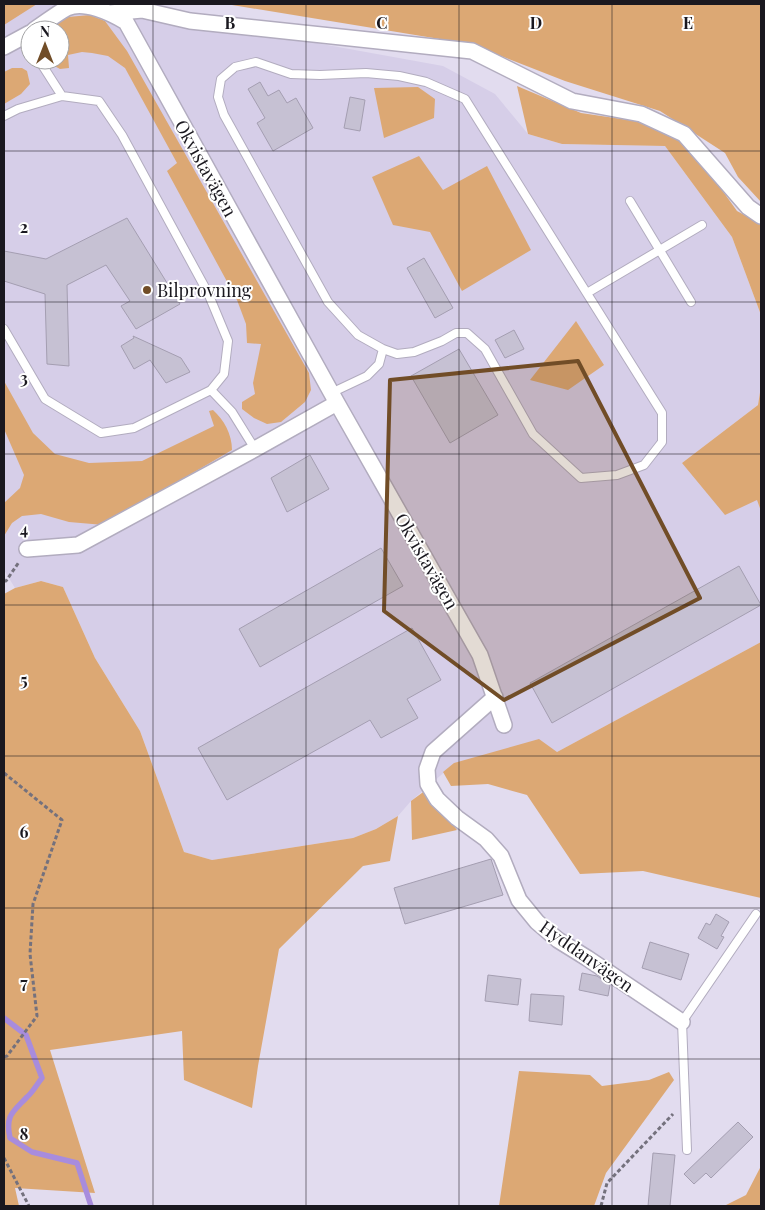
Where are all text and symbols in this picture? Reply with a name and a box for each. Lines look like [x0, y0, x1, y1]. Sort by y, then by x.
text: B [225, 12, 236, 33]
text: C [376, 12, 388, 33]
text: D [530, 12, 542, 33]
text: E [683, 12, 693, 33]
north arrow [20, 20, 70, 70]
text: N [40, 22, 50, 41]
street label: Okvistavägen [170, 115, 243, 221]
text: 2 [20, 216, 28, 237]
place label: Bilprovning [157, 278, 252, 302]
marker: Bilprovning [141, 284, 153, 296]
text: 3 [20, 367, 28, 388]
street label: Okvistavägen [390, 509, 464, 614]
text: 4 [20, 518, 28, 539]
text: 5 [20, 669, 28, 690]
text: 6 [20, 821, 29, 842]
street label: Hyddanvägen [535, 915, 639, 997]
text: 7 [20, 972, 28, 993]
text: 8 [20, 1123, 29, 1144]

